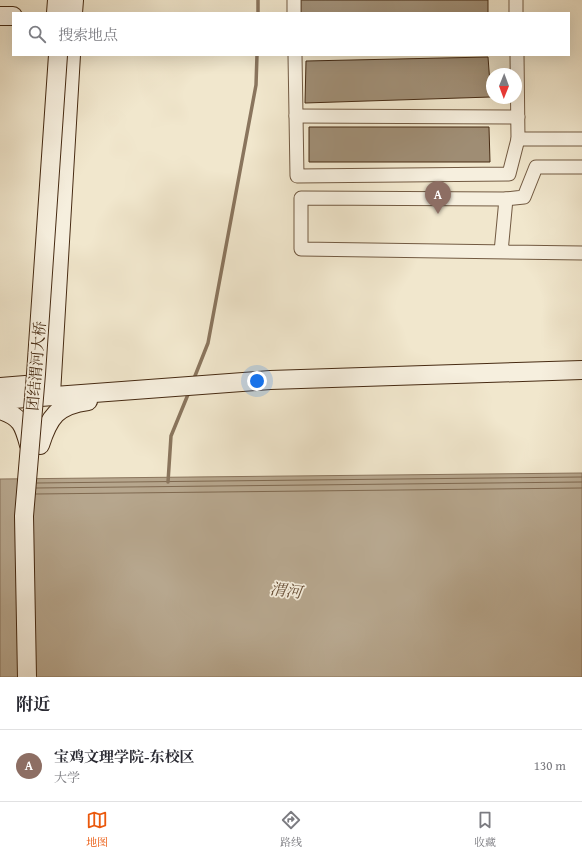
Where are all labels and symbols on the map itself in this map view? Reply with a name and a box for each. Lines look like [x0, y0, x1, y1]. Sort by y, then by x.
north arrow [486, 68, 522, 104]
pin: A [425, 181, 451, 214]
street label: 团结渭河大桥 [22, 320, 50, 412]
your location [247, 371, 267, 391]
water label: 渭河 [269, 576, 306, 604]

